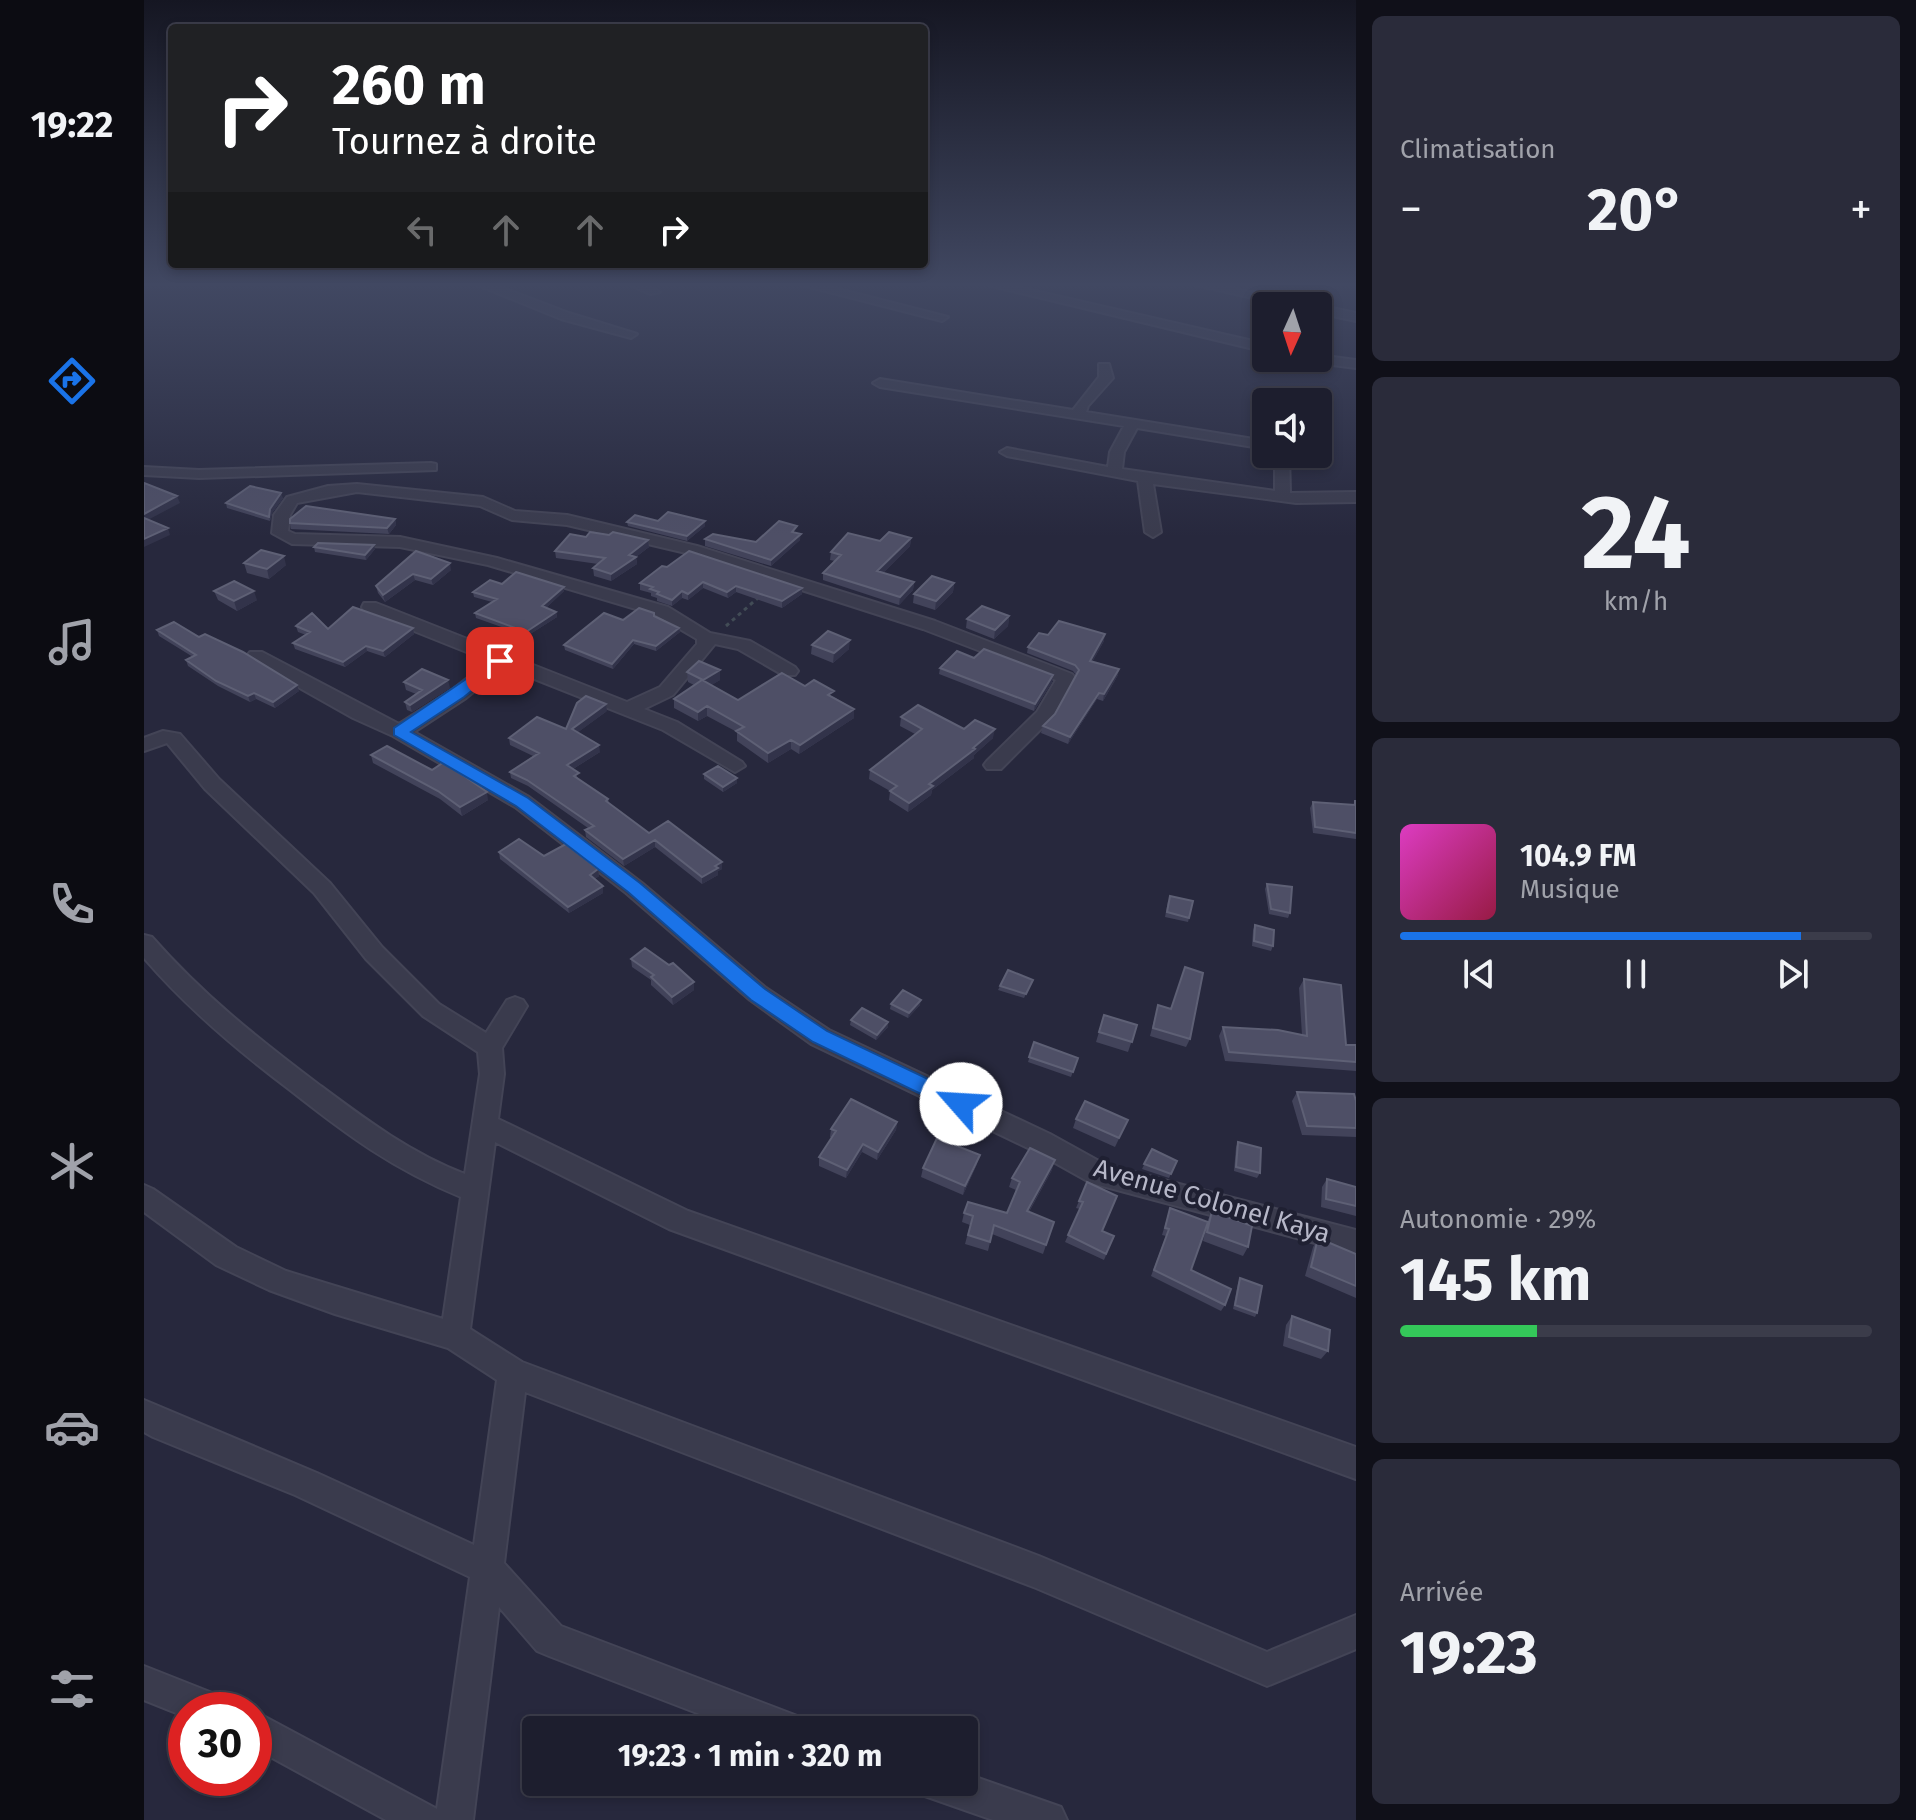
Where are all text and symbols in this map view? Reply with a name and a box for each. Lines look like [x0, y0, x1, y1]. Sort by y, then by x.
text: 260 m [332, 52, 486, 119]
icon: right [200, 56, 304, 160]
text: 19:22 [31, 103, 113, 147]
text: Tournez à droite [332, 120, 597, 164]
text: Climatisation [1400, 134, 1556, 165]
text: 20° [1587, 174, 1685, 246]
text: − [1400, 183, 1422, 236]
text: + [1850, 183, 1872, 236]
icon: left [400, 208, 444, 252]
icon: ahead [484, 208, 528, 252]
icon: ahead [568, 208, 612, 252]
icon: right [652, 208, 696, 252]
north arrow [1252, 292, 1332, 372]
map controls [1252, 292, 1332, 468]
icon: directions [44, 353, 100, 409]
button: sound [1252, 388, 1332, 468]
text: 24 [1581, 471, 1691, 596]
text: km/h [1604, 586, 1668, 617]
icon: music [44, 614, 100, 670]
pin [466, 627, 534, 695]
icon: arrive [478, 639, 522, 683]
text: 104.9 FM [1520, 838, 1636, 874]
text: Musique [1520, 874, 1620, 905]
icon: phone [44, 876, 100, 932]
icon: previous [1457, 952, 1501, 996]
icon: pause [1614, 952, 1658, 996]
icon: next [1771, 952, 1815, 996]
position arrow [919, 1062, 1003, 1146]
icon: climate [44, 1138, 100, 1194]
street label: Avenue Colonel Kaya [1090, 1152, 1334, 1250]
text: Autonomie · 29% [1400, 1204, 1596, 1235]
text: 145 km [1400, 1244, 1591, 1316]
icon: car [44, 1399, 100, 1455]
text: Arrivée [1400, 1577, 1483, 1608]
text: 19:23 [1400, 1617, 1538, 1689]
icon: filters [44, 1661, 100, 1717]
speed limit sign: 30 [168, 1692, 272, 1796]
text: 19:23 · 1 min · 320 m [618, 1738, 882, 1774]

